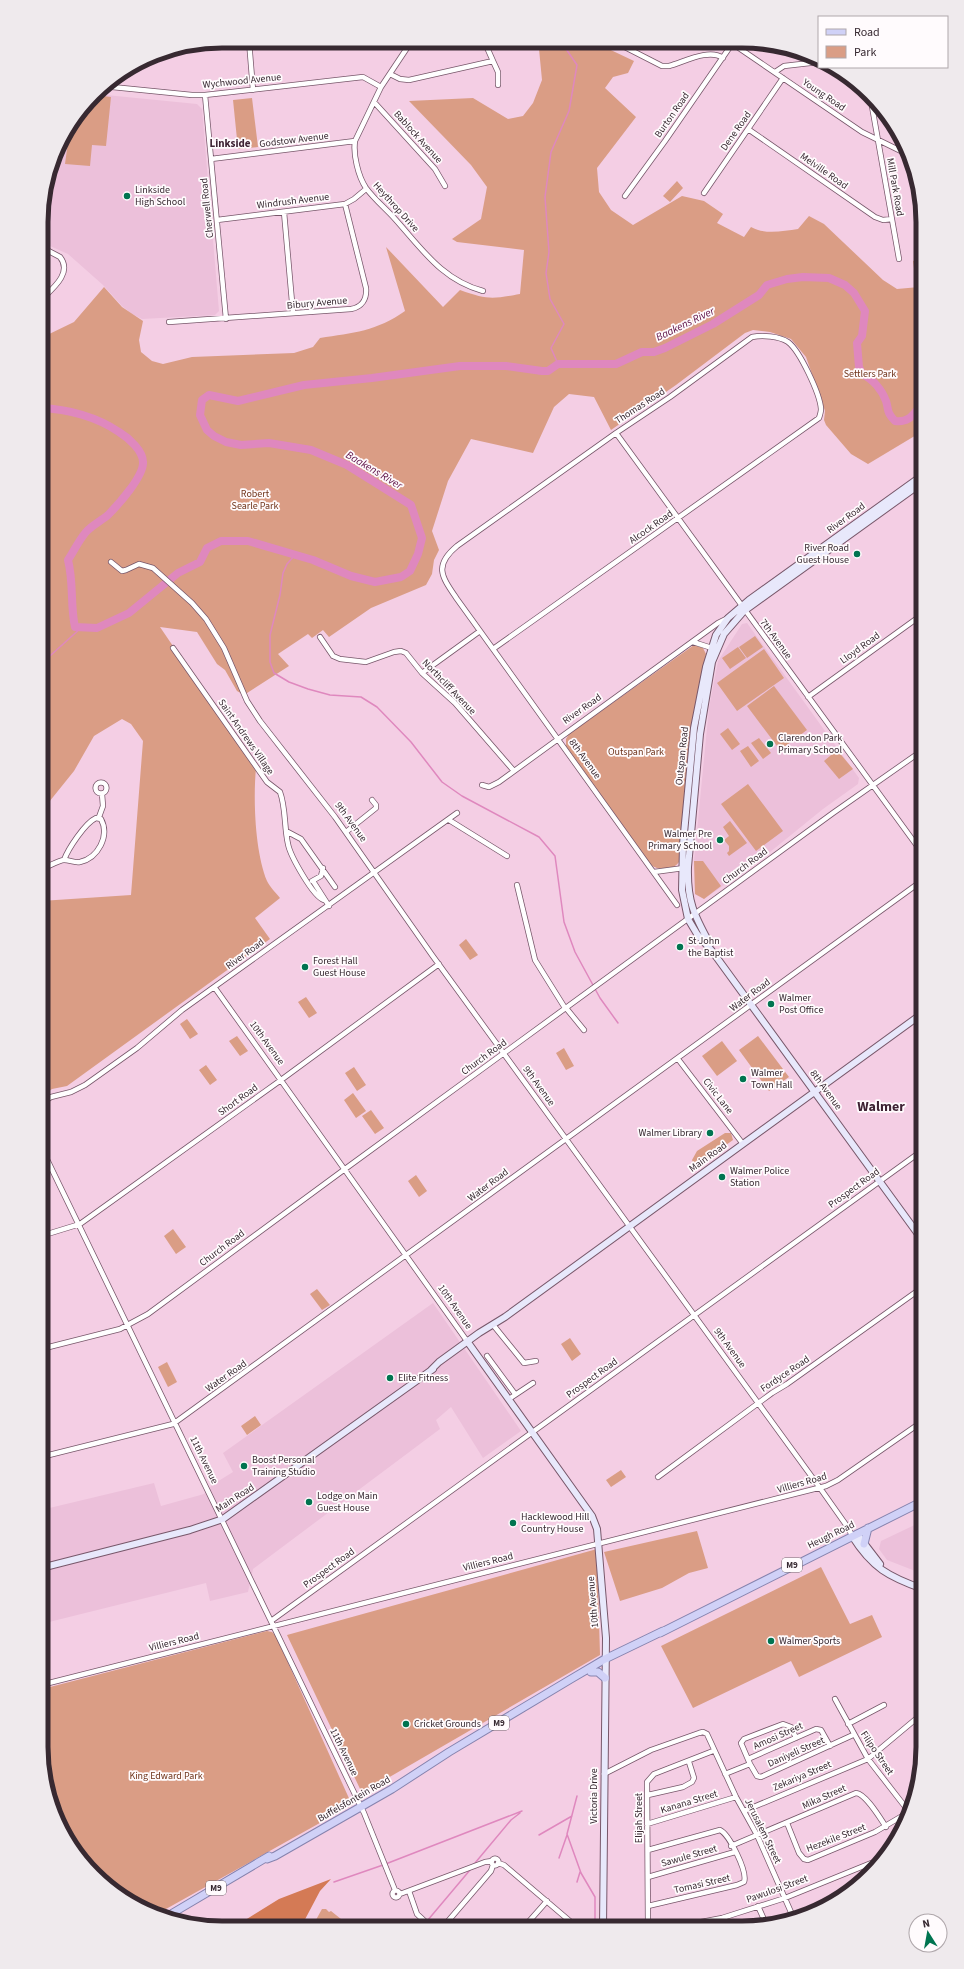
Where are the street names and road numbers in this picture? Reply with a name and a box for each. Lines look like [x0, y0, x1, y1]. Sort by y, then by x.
street label: Wychwood Avenue [202, 70, 282, 92]
street label: Young Road [799, 75, 848, 115]
street label: Burton Road [651, 90, 693, 140]
street label: Bablock Avenue [390, 108, 446, 167]
street label: Dene Road [717, 109, 755, 153]
street label: Godstow Avenue [259, 129, 330, 151]
street label: Melville Road [797, 149, 851, 193]
street label: Mill Park Road [883, 157, 907, 217]
street label: Cherwell Road [197, 177, 217, 239]
street label: Heythrop Drive [370, 179, 422, 235]
street label: Windrush Avenue [256, 190, 330, 212]
street label: Bibury Avenue [286, 293, 348, 313]
street label: Thomas Road [612, 385, 668, 427]
street label: River Road [824, 499, 868, 537]
street label: Alcock Road [626, 507, 676, 547]
street label: 7th Avenue [757, 616, 795, 662]
street label: Lloyd Road [837, 629, 883, 667]
street label: Northcliff Avenue [419, 656, 479, 718]
street label: River Road [560, 690, 604, 728]
street label: Saint Andrews Village [215, 696, 277, 778]
street label: Outspan Road [672, 726, 692, 786]
street label: 8th Avenue [566, 736, 604, 782]
street label: 9th Avenue [332, 799, 370, 845]
street label: Church Road [719, 844, 771, 888]
street label: River Road [223, 935, 267, 973]
street label: Water Road [727, 975, 773, 1015]
street label: 10th Avenue [246, 1018, 288, 1068]
street label: Church Road [458, 1036, 510, 1078]
street label: 9th Avenue [520, 1063, 558, 1109]
street label: 8th Avenue [807, 1067, 845, 1113]
street label: Civic Lane [699, 1075, 737, 1117]
street label: Short Road [215, 1081, 261, 1119]
street label: Main Road [686, 1138, 730, 1176]
street label: Water Road [465, 1165, 511, 1205]
street label: Prospect Road [825, 1165, 883, 1211]
street label: Church Road [196, 1226, 248, 1270]
street label: 10th Avenue [434, 1282, 476, 1332]
street label: 9th Avenue [711, 1325, 749, 1371]
street label: Fordyce Road [758, 1352, 812, 1396]
street label: Prospect Road [563, 1355, 621, 1401]
street label: Water Road [202, 1357, 250, 1395]
street label: 11th Avenue [186, 1434, 222, 1486]
street label: Villiers Road [775, 1469, 829, 1497]
street label: Main Road [213, 1480, 257, 1516]
street label: Heugh Road [805, 1518, 857, 1552]
street label: Prospect Road [300, 1545, 358, 1591]
street label: Villiers Road [461, 1549, 515, 1575]
road number: M9 [782, 1558, 802, 1572]
street label: 10th Avenue [584, 1576, 602, 1628]
street label: Villiers Road [147, 1629, 201, 1655]
road number: M9 [489, 1716, 509, 1730]
street label: Amosi Street [751, 1719, 806, 1753]
street label: 11th Avenue [326, 1726, 362, 1778]
street label: Filipo Street [857, 1728, 897, 1778]
street label: Daniyeli Street [765, 1733, 827, 1771]
street label: Zekariya Street [770, 1757, 834, 1795]
street label: Victoria Drive [587, 1768, 601, 1824]
street label: Buffelsfontein Road [315, 1772, 393, 1826]
street label: Mika Street [800, 1781, 849, 1813]
street label: Kanana Street [659, 1787, 720, 1817]
street label: Elijah Street [632, 1792, 646, 1843]
street label: Jerusalem Street [741, 1796, 785, 1866]
street label: Hezekile Street [804, 1820, 868, 1856]
street label: Sawule Street [659, 1841, 719, 1871]
street label: Tomasi Street [673, 1871, 732, 1897]
street label: Pawulosi Street [744, 1871, 810, 1907]
road number: M9 [206, 1881, 226, 1895]

